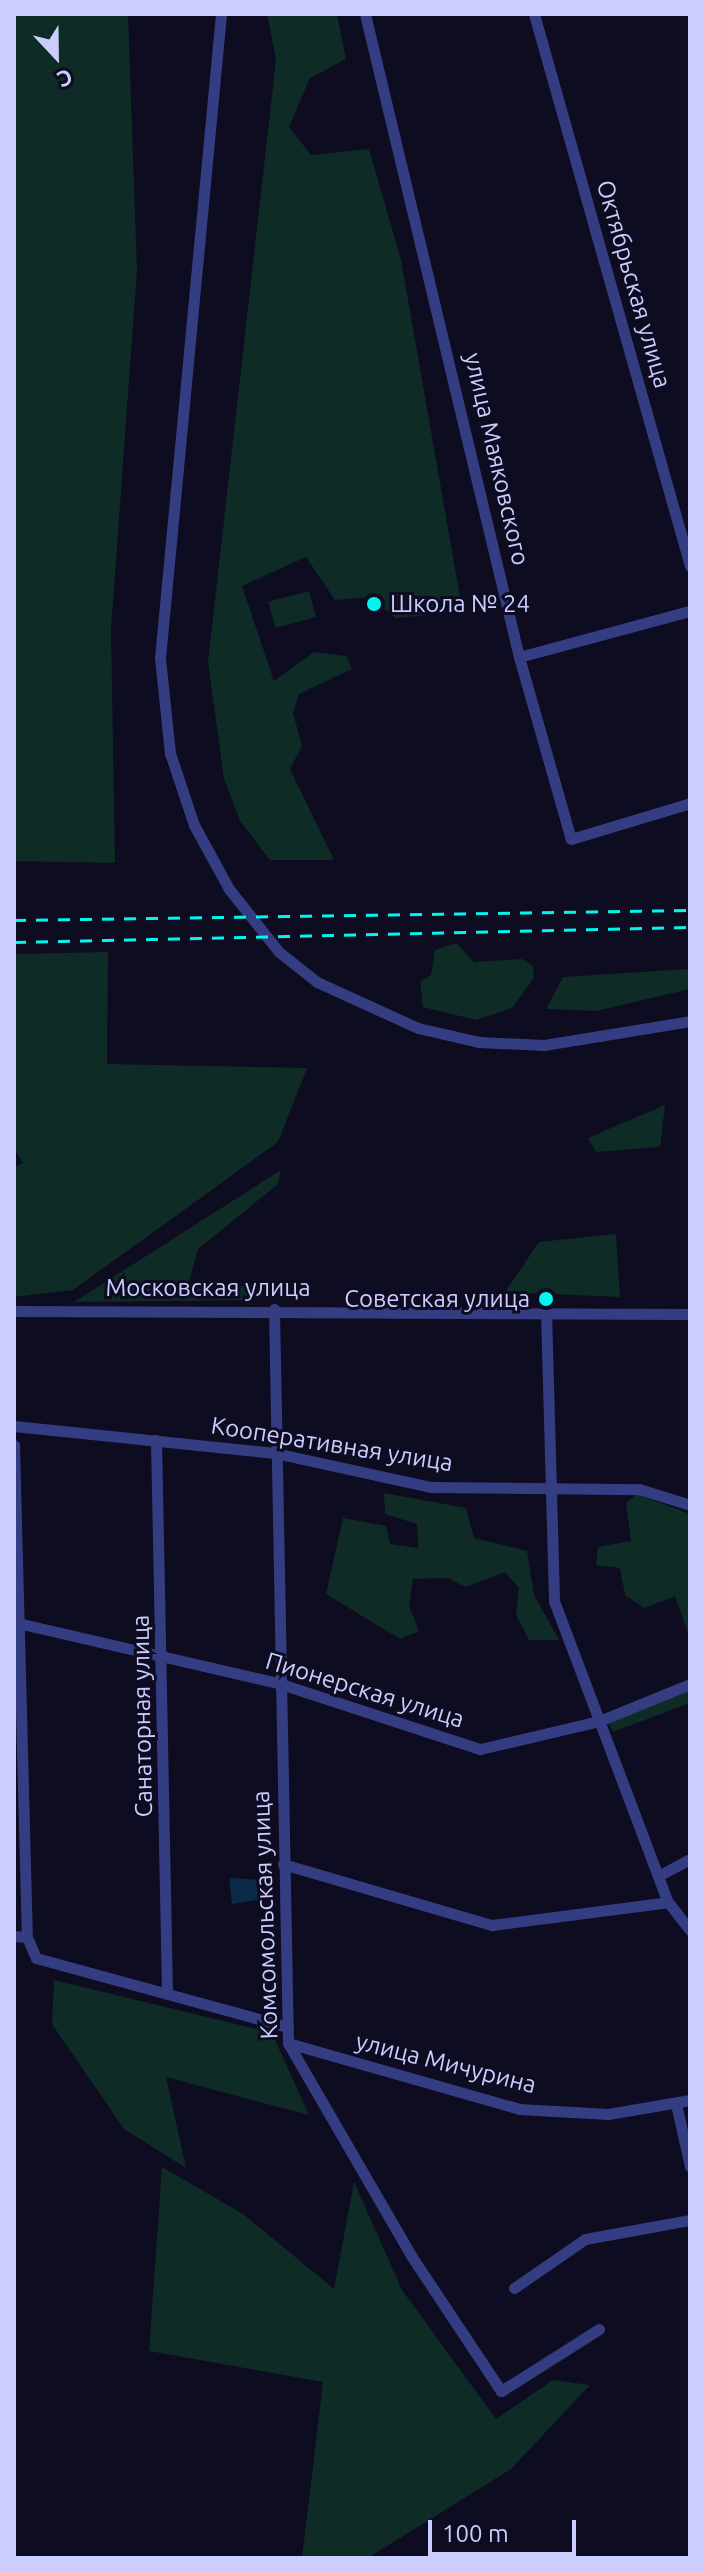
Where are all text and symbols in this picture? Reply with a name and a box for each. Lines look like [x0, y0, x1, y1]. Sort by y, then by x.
north arrow [16, 16, 96, 96]
text: С [54, 64, 76, 93]
street label: Октябрьская улица [591, 177, 677, 391]
street label: улица Маяковского [459, 350, 535, 568]
place label: Школа № 24 [390, 590, 530, 618]
marker: Школа № 24 [365, 595, 383, 613]
street label: Московская улица [105, 1274, 311, 1302]
place label: Советская улица [344, 1285, 530, 1313]
marker: Советская улица [537, 1290, 555, 1308]
street label: Кооперативная улица [209, 1411, 455, 1477]
street label: Санаторная улица [126, 1614, 158, 1818]
street label: Пионерская улица [262, 1646, 468, 1734]
street label: Комсомольская улица [246, 1790, 284, 2040]
street label: улица Мичурина [353, 2027, 539, 2099]
scale bar [432, 2504, 580, 2554]
text: 100 m [442, 2520, 509, 2547]

